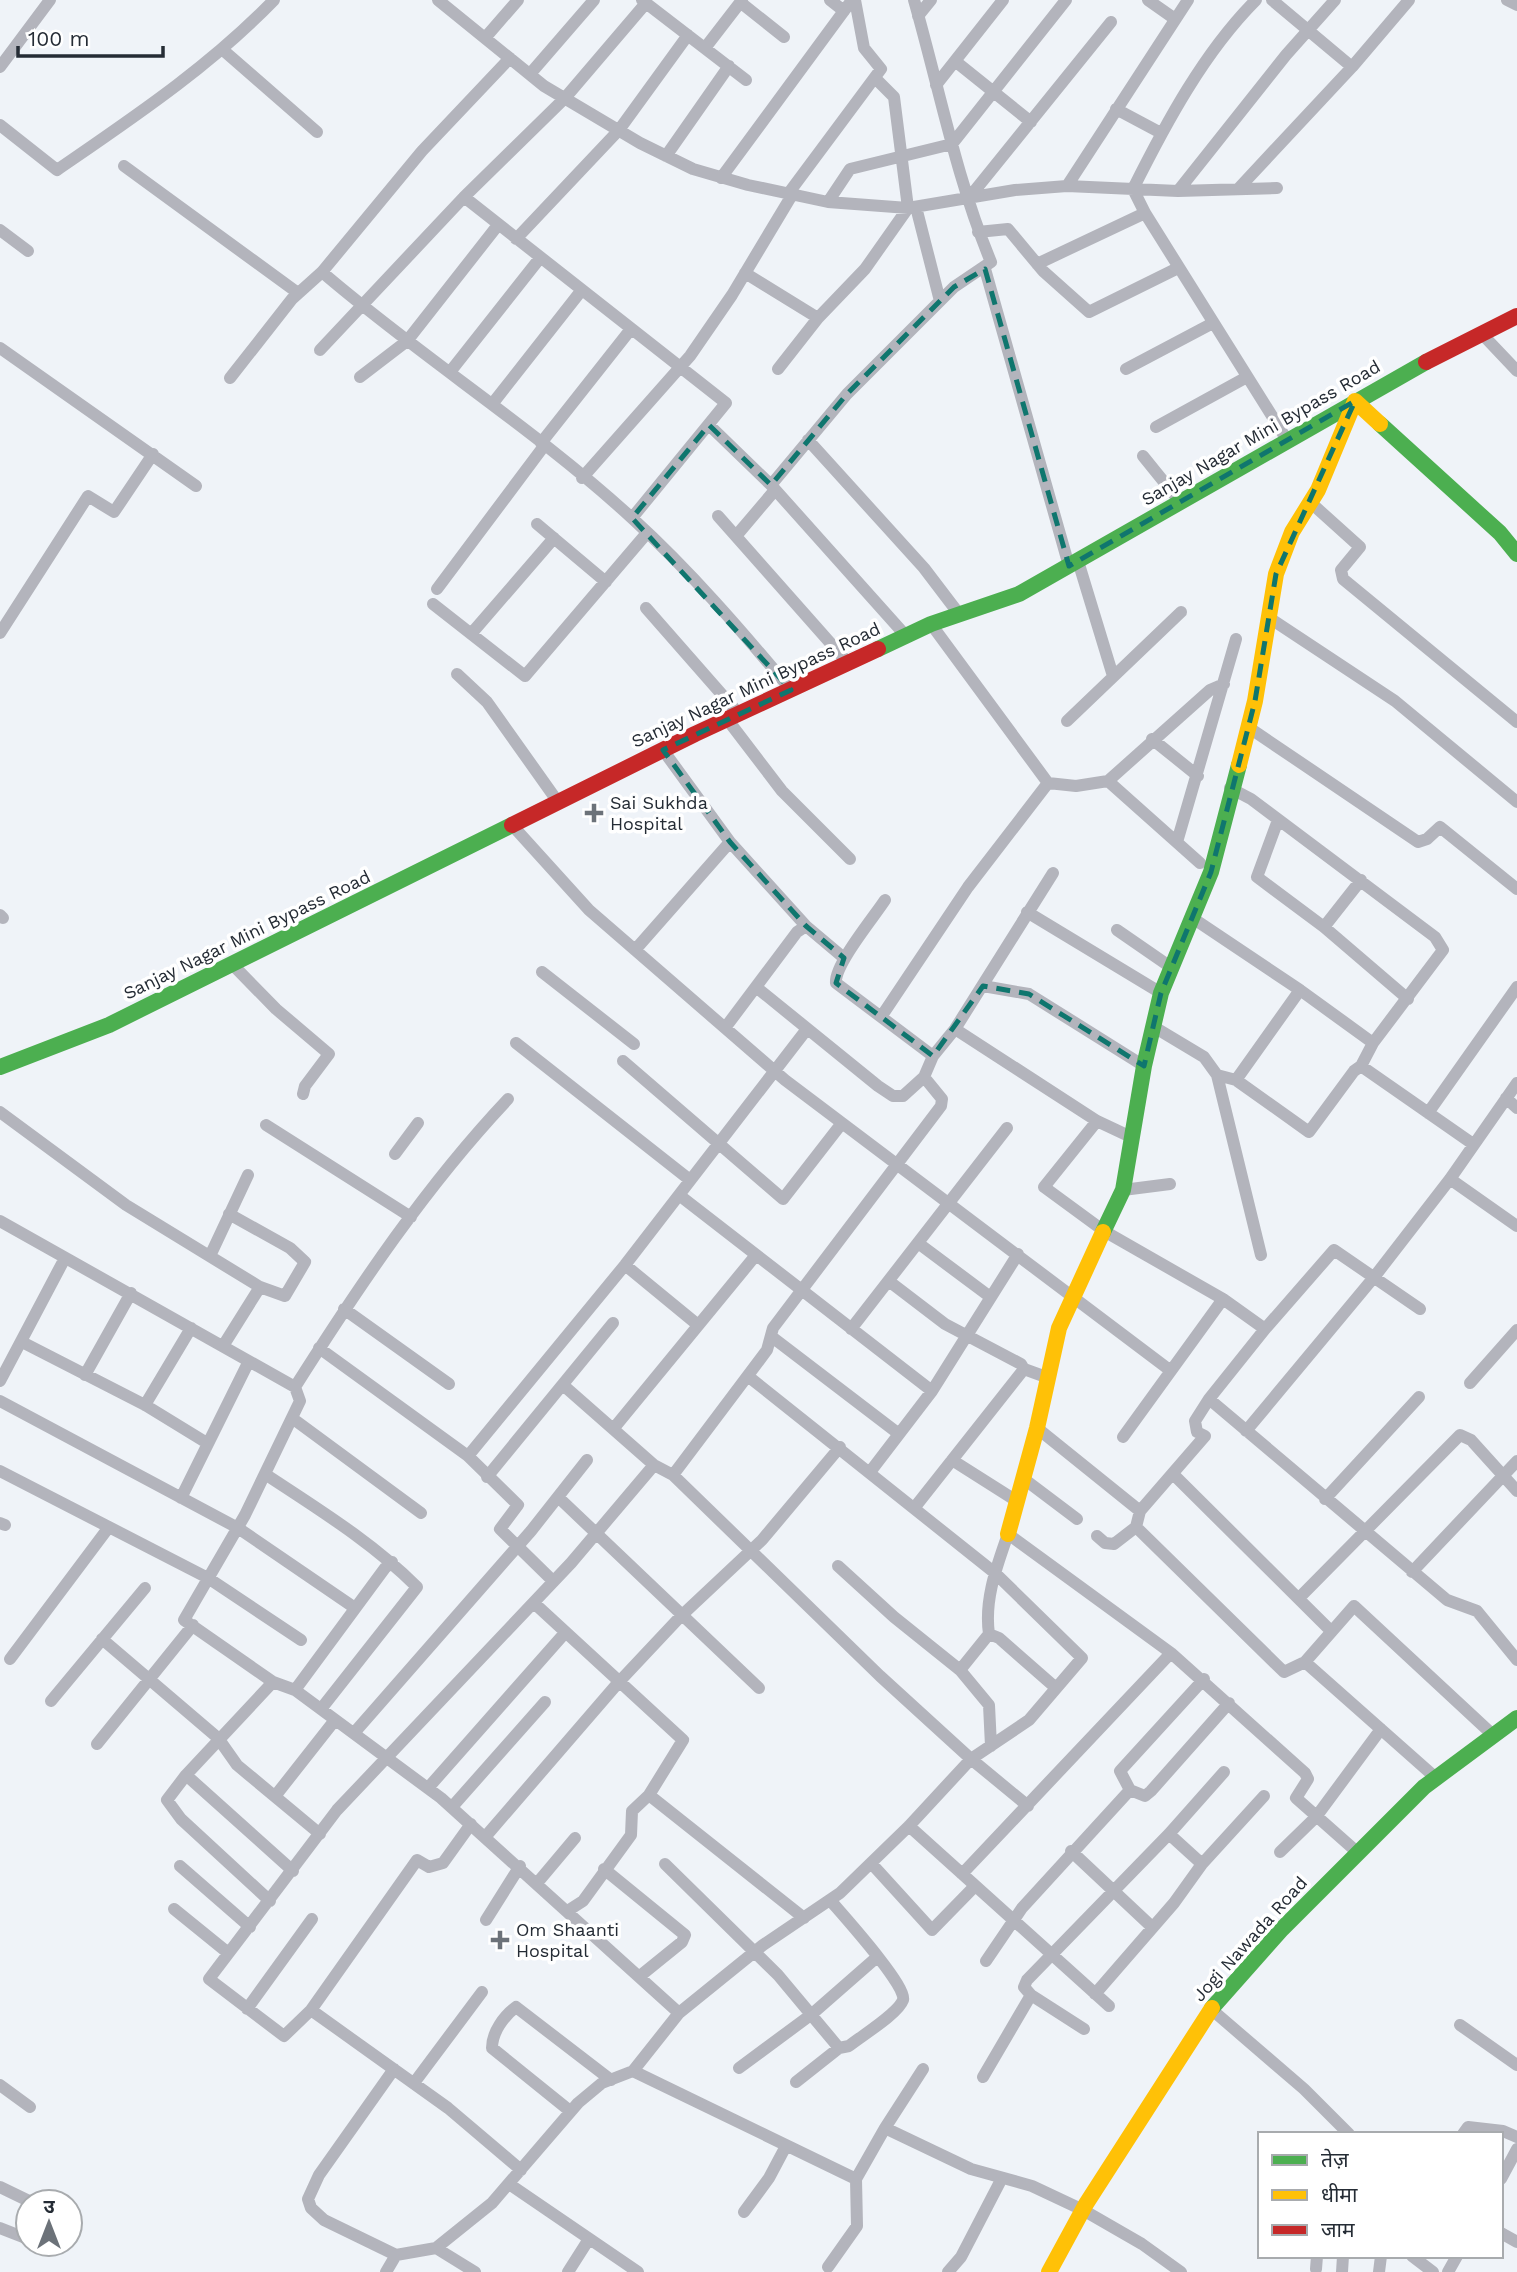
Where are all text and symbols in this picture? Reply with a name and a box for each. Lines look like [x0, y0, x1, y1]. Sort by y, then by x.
scale bar [18, 14, 163, 58]
text: 100 m [28, 26, 90, 51]
street label: Sanjay Nagar Mini Bypass Road [1138, 355, 1384, 510]
street label: Sanjay Nagar Mini Bypass Road [628, 618, 884, 752]
place label: Sai Sukhda Hospital [610, 792, 708, 834]
marker: Sai Sukhda Hospital [584, 803, 604, 823]
street label: Sanjay Nagar Mini Bypass Road [120, 865, 374, 1004]
street label: Jogi Nawada Road [1188, 1872, 1311, 2005]
place label: Om Shaanti Hospital [516, 1919, 619, 1961]
marker: Om Shaanti Hospital [490, 1930, 510, 1950]
legend [1258, 2132, 1503, 2258]
text: तेज़ [1321, 2147, 1349, 2172]
text: धीमा [1321, 2182, 1358, 2207]
north arrow [14, 2188, 84, 2258]
text: उ [43, 2195, 55, 2218]
text: जाम [1321, 2217, 1355, 2242]

